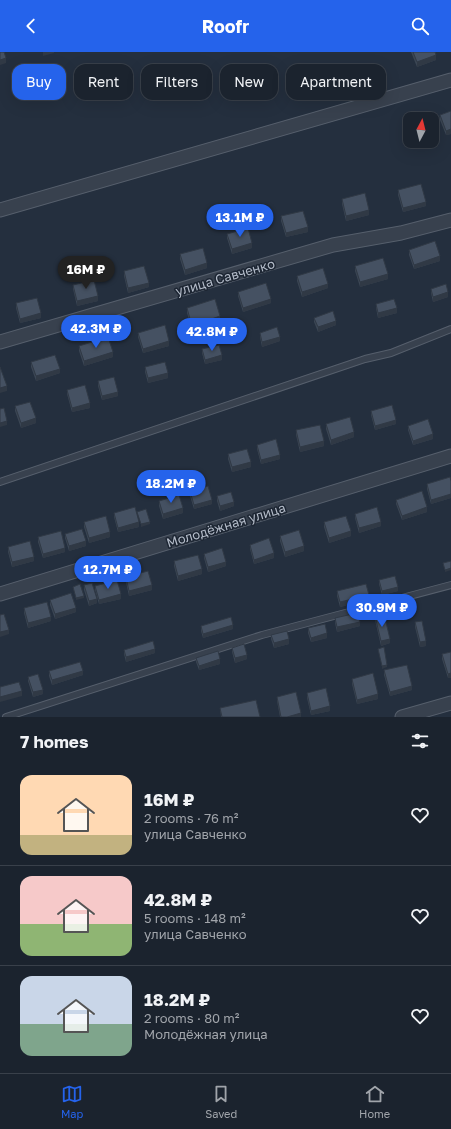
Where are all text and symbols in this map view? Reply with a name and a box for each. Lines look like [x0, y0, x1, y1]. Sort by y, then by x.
icon: back [20, 15, 42, 37]
text: Roofr [202, 15, 249, 37]
icon: search [409, 15, 431, 37]
chip: Buy [12, 64, 66, 100]
chip: Rent [74, 64, 133, 100]
chip: Filters [141, 64, 212, 100]
chip: New [220, 64, 278, 100]
chip: Apartment [286, 64, 386, 100]
north arrow [403, 112, 439, 148]
map controls [403, 112, 439, 148]
pin: 13.1M ₽ [203, 204, 277, 238]
text: 13.1M ₽ [215, 209, 265, 225]
street label: улица Савченко [173, 255, 277, 299]
pin: 16M ₽ [58, 256, 114, 290]
text: 16M ₽ [67, 261, 105, 277]
pin: 42.3M ₽ [59, 315, 133, 349]
pin: 42.8M ₽ [175, 318, 249, 352]
text: 42.3M ₽ [70, 320, 122, 336]
text: 42.8M ₽ [186, 323, 238, 339]
pin: 18.2M ₽ [134, 470, 208, 504]
text: 18.2M ₽ [146, 475, 196, 491]
street label: Молодёжная улица [165, 499, 287, 551]
pin: 12.7M ₽ [71, 556, 145, 590]
text: 12.7M ₽ [83, 561, 133, 577]
pin: 30.9M ₽ [345, 594, 419, 628]
text: 30.9M ₽ [356, 599, 408, 615]
icon: filters [409, 730, 431, 752]
text: 7 homes [20, 731, 88, 752]
text: 16M ₽ [144, 789, 194, 810]
icon: home [52, 791, 100, 839]
icon: heart [409, 804, 431, 826]
text: 2 rooms · 76 m² [144, 810, 238, 826]
text: улица Савченко [144, 826, 247, 842]
text: 42.8M ₽ [144, 889, 212, 910]
icon: home [52, 892, 100, 940]
icon: heart [409, 905, 431, 927]
text: 5 rooms · 148 m² [144, 910, 246, 926]
text: улица Савченко [144, 926, 247, 942]
text: 18.2M ₽ [144, 989, 210, 1010]
icon: home [52, 992, 100, 1040]
icon: heart [409, 1005, 431, 1027]
text: 2 rooms · 80 m² [144, 1010, 240, 1026]
text: Молодёжная улица [144, 1026, 268, 1042]
tab: Map [61, 1083, 83, 1120]
tab: Saved [205, 1083, 237, 1120]
tab: Home [359, 1083, 390, 1120]

